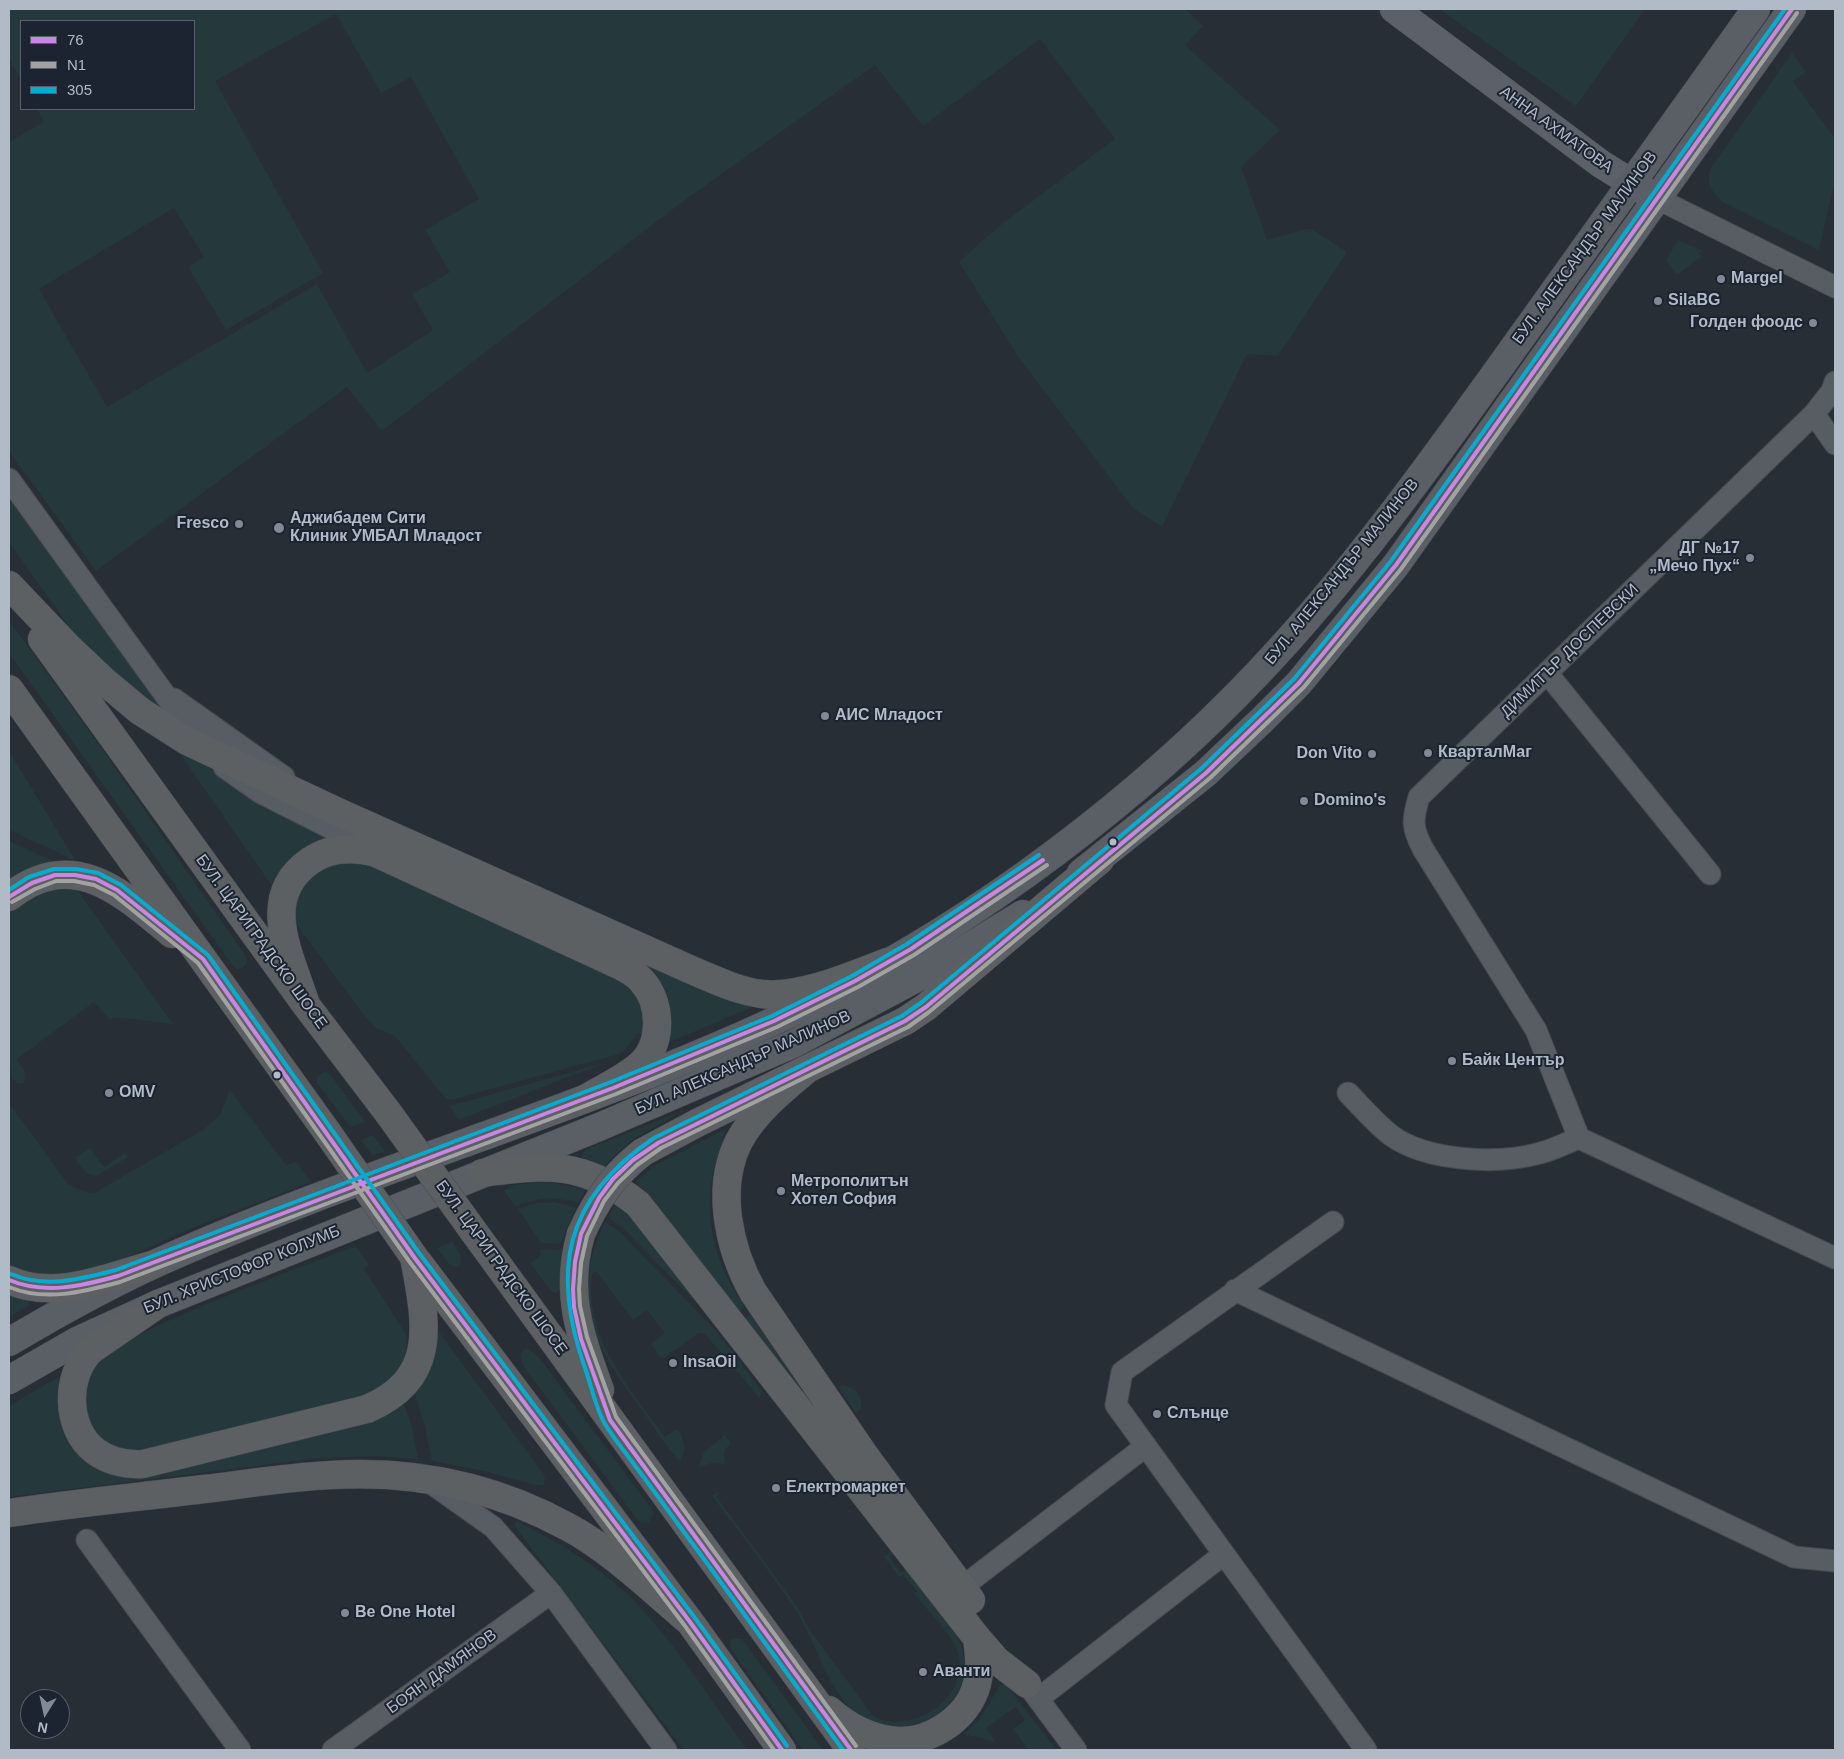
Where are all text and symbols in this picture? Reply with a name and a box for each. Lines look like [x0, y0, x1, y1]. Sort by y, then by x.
legend [20, 20, 195, 110]
text: 76 [67, 31, 84, 48]
text: N1 [67, 56, 86, 73]
text: 305 [67, 81, 92, 98]
street label: АННА АХМАТОВА [1496, 82, 1616, 178]
street label: БУЛ. АЛЕКСАНДЪР МАЛИНОВ [1509, 148, 1661, 348]
place label: Margel [1731, 269, 1783, 289]
marker: Margel [1715, 273, 1727, 285]
place label: SilaBG [1668, 291, 1720, 311]
marker: SilaBG [1652, 295, 1664, 307]
place label: Голден фоодс [1690, 313, 1803, 333]
marker: Голден фоодс [1807, 317, 1819, 329]
street label: БУЛ. АЛЕКСАНДЪР МАЛИНОВ [1261, 475, 1423, 669]
place label: Аджибадем Сити Клиник УМБАЛ Младост [290, 509, 482, 547]
place label: Fresco [177, 514, 229, 534]
marker: Fresco [233, 518, 245, 530]
marker: Аджибадем Сити Клиник УМБАЛ Младост [272, 521, 286, 535]
place label: ДГ №17 „Мечо Пух“ [1649, 539, 1740, 577]
marker: ДГ №17 „Мечо Пух“ [1744, 552, 1756, 564]
street label: ДИМИТЪР ДОСПЕВСКИ [1497, 580, 1643, 722]
place label: АИС Младост [835, 706, 943, 726]
marker: АИС Младост [819, 710, 831, 722]
place label: КварталМаг [1438, 743, 1532, 763]
place label: Don Vito [1297, 744, 1362, 764]
marker: КварталМаг [1422, 747, 1434, 759]
marker: Don Vito [1366, 748, 1378, 760]
place label: Domino's [1314, 791, 1386, 811]
marker: Domino's [1298, 795, 1310, 807]
unlabelled marker [1108, 837, 1118, 847]
street label: БУЛ. ЦАРИГРАДСКО ШОСЕ [191, 851, 331, 1033]
street label: БУЛ. АЛЕКСАНДЪР МАЛИНОВ [632, 1007, 854, 1119]
place label: Байк Център [1462, 1051, 1564, 1071]
marker: Байк Център [1446, 1055, 1458, 1067]
unlabelled marker [272, 1070, 282, 1080]
place label: OMV [119, 1083, 155, 1103]
marker: OMV [103, 1087, 115, 1099]
place label: Метрополитън Хотел София [791, 1172, 909, 1210]
street label: БУЛ. ЦАРИГРАДСКО ШОСЕ [431, 1177, 571, 1359]
marker: Метрополитън Хотел София [775, 1185, 787, 1197]
street label: БУЛ. ХРИСТОФОР КОЛУМБ [141, 1222, 343, 1318]
place label: InsaOil [683, 1353, 736, 1373]
marker: InsaOil [667, 1357, 679, 1369]
place label: Слънце [1167, 1404, 1229, 1424]
marker: Слънце [1151, 1408, 1163, 1420]
place label: Електромаркет [786, 1478, 906, 1498]
marker: Електромаркет [770, 1482, 782, 1494]
place label: Be One Hotel [355, 1603, 455, 1623]
marker: Be One Hotel [339, 1607, 351, 1619]
street label: БОЯН ДАМЯНОВ [383, 1626, 501, 1718]
place label: Аванти [933, 1662, 990, 1682]
marker: Аванти [917, 1666, 929, 1678]
north arrow [20, 1689, 70, 1739]
text: N [36, 1719, 49, 1737]

